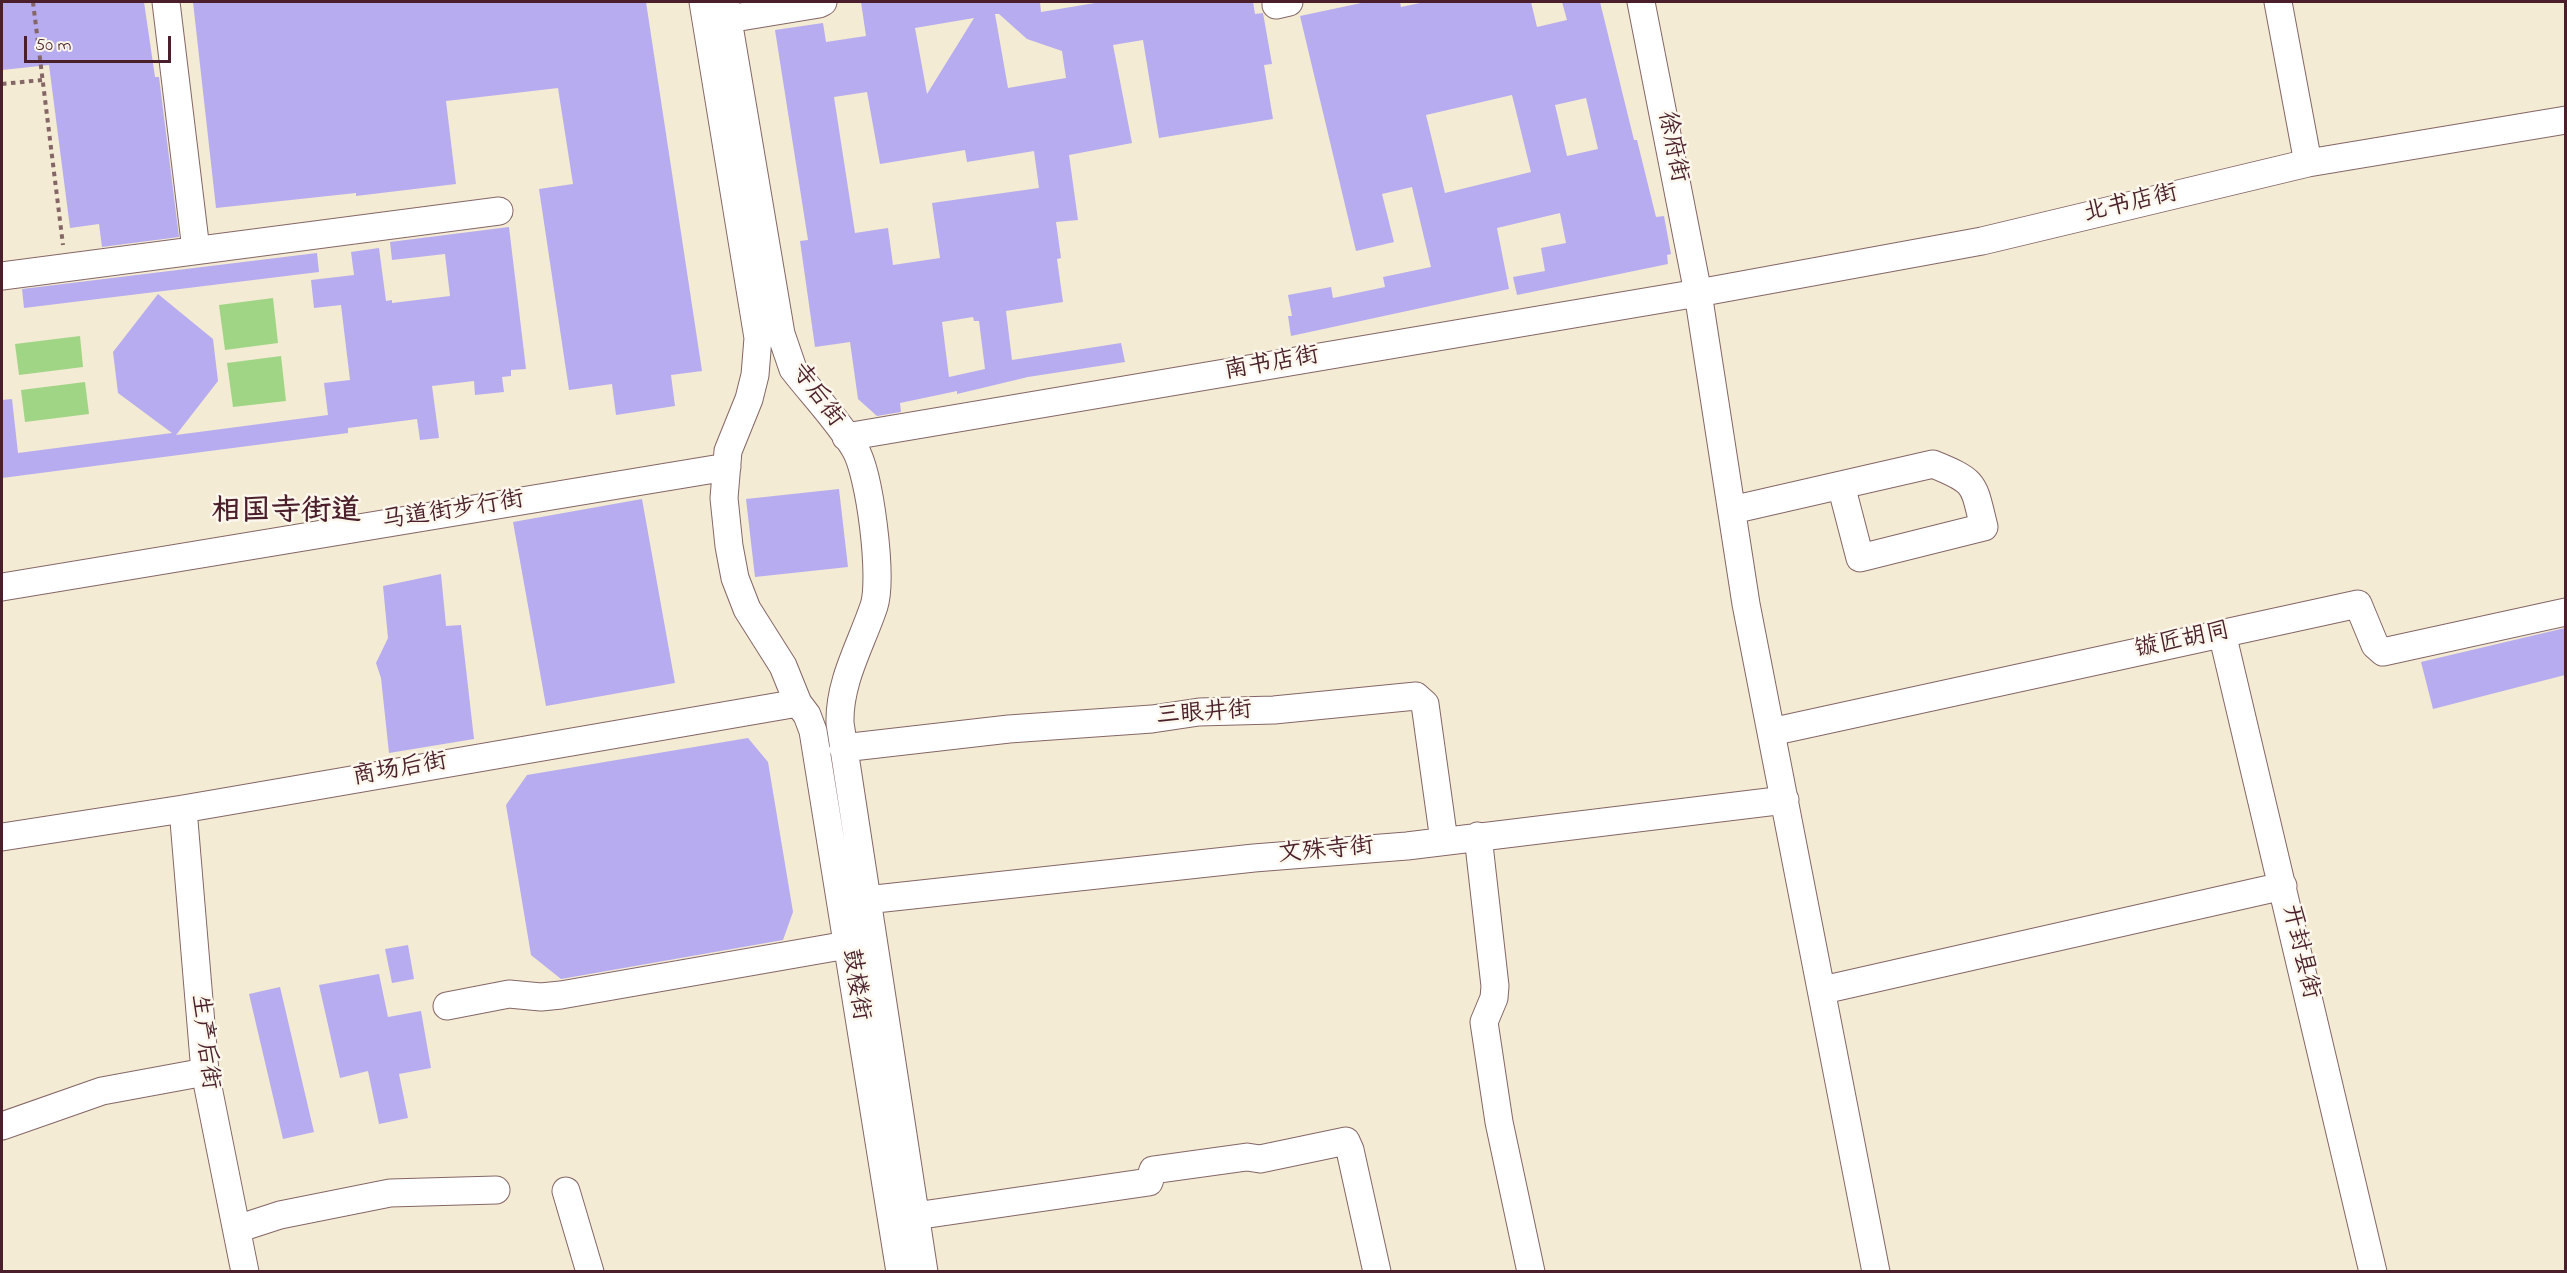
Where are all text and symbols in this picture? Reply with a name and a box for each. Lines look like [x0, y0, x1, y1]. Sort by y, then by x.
scale bar [27, 24, 174, 62]
text: 50 m [35, 33, 72, 59]
street label: 徐府街 [1650, 109, 1692, 185]
street label: 北书店街 [2081, 180, 2181, 230]
street label: 南书店街 [1222, 342, 1322, 388]
street label: 寺后街 [783, 358, 849, 434]
street label: 马道街步行街 [380, 487, 526, 537]
district label: 相国寺街道 [211, 496, 361, 532]
street label: 镟匠胡同 [2133, 618, 2233, 666]
street label: 三眼井街 [1155, 697, 1253, 733]
street label: 商场后街 [350, 748, 450, 794]
street label: 文殊寺街 [1277, 833, 1375, 871]
street label: 开封县街 [2274, 902, 2324, 1002]
street label: 鼓楼街 [834, 947, 874, 1023]
street label: 生产后街 [183, 993, 223, 1091]

